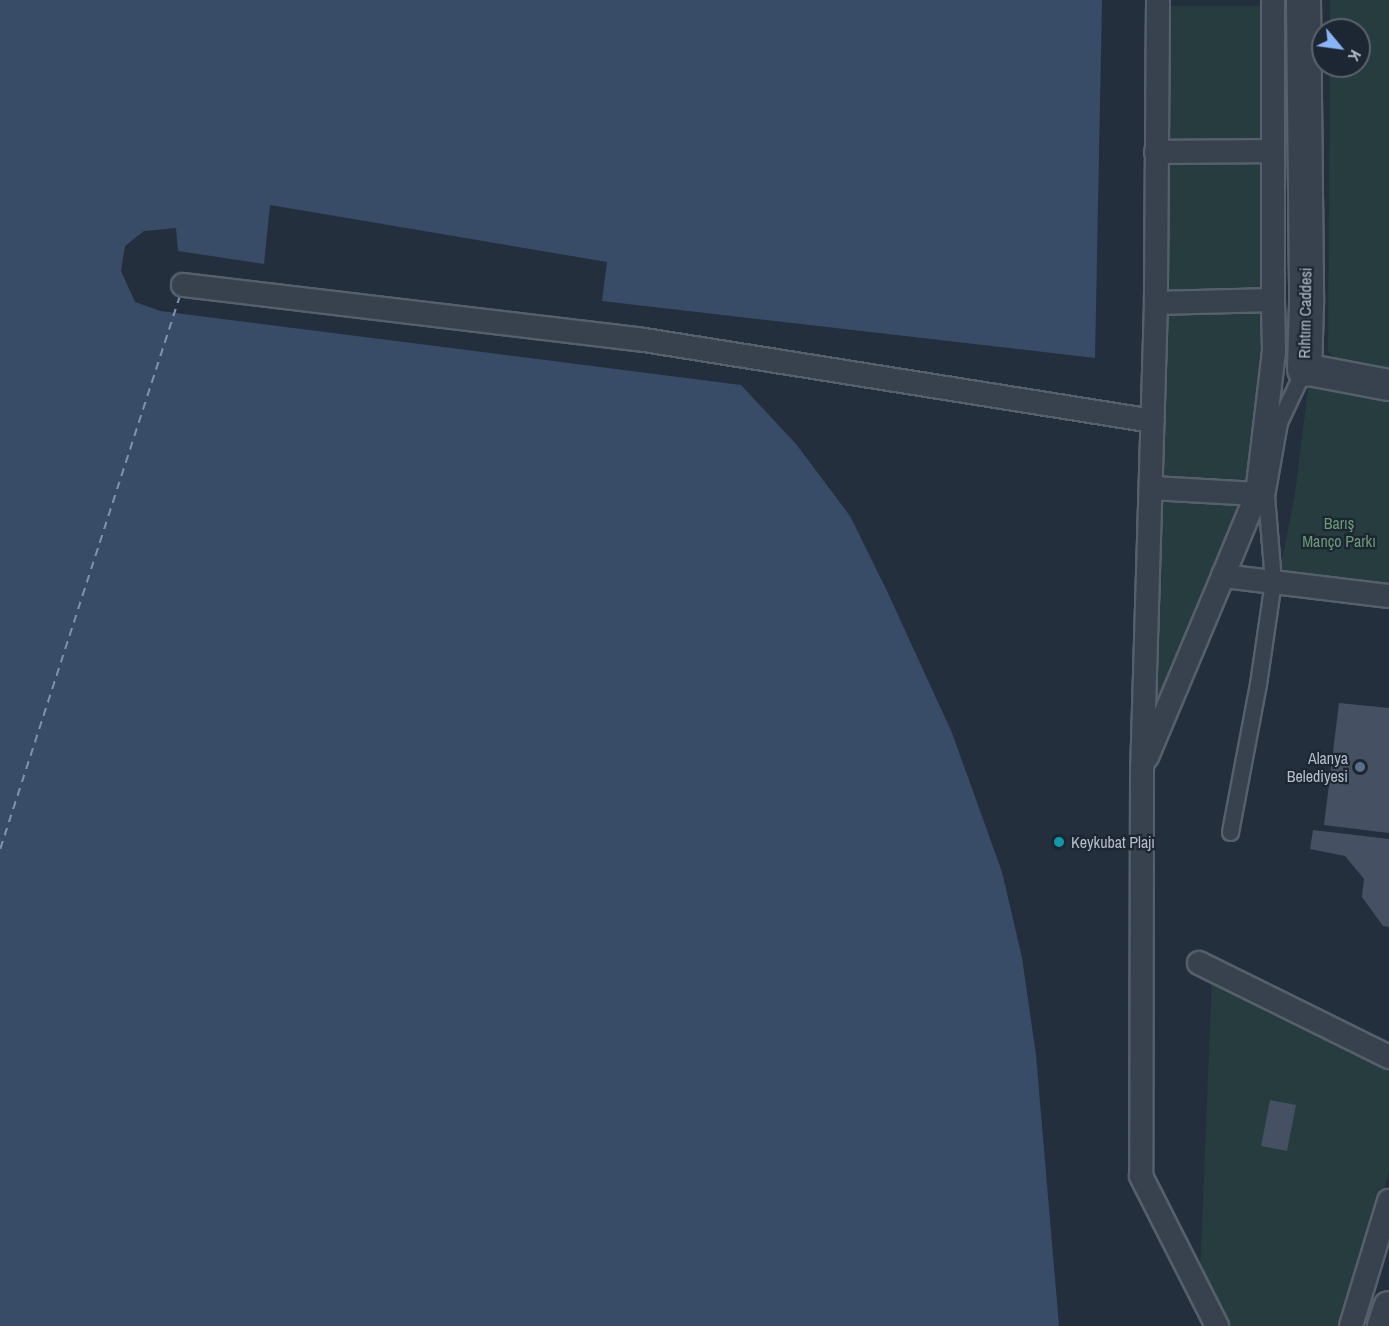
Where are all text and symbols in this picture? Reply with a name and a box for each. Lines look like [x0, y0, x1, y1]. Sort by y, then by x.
north arrow [1311, 18, 1371, 78]
text: K [1343, 46, 1367, 65]
street label: Rıhtım Caddesi [1295, 267, 1315, 359]
park label: Barış Manço Parkı [1302, 513, 1376, 551]
place label: Alanya Belediyesi [1287, 748, 1348, 786]
marker: Alanya Belediyesi [1353, 760, 1367, 774]
place label: Keykubat Plajı [1071, 832, 1155, 852]
marker: Keykubat Plajı [1052, 835, 1066, 849]

